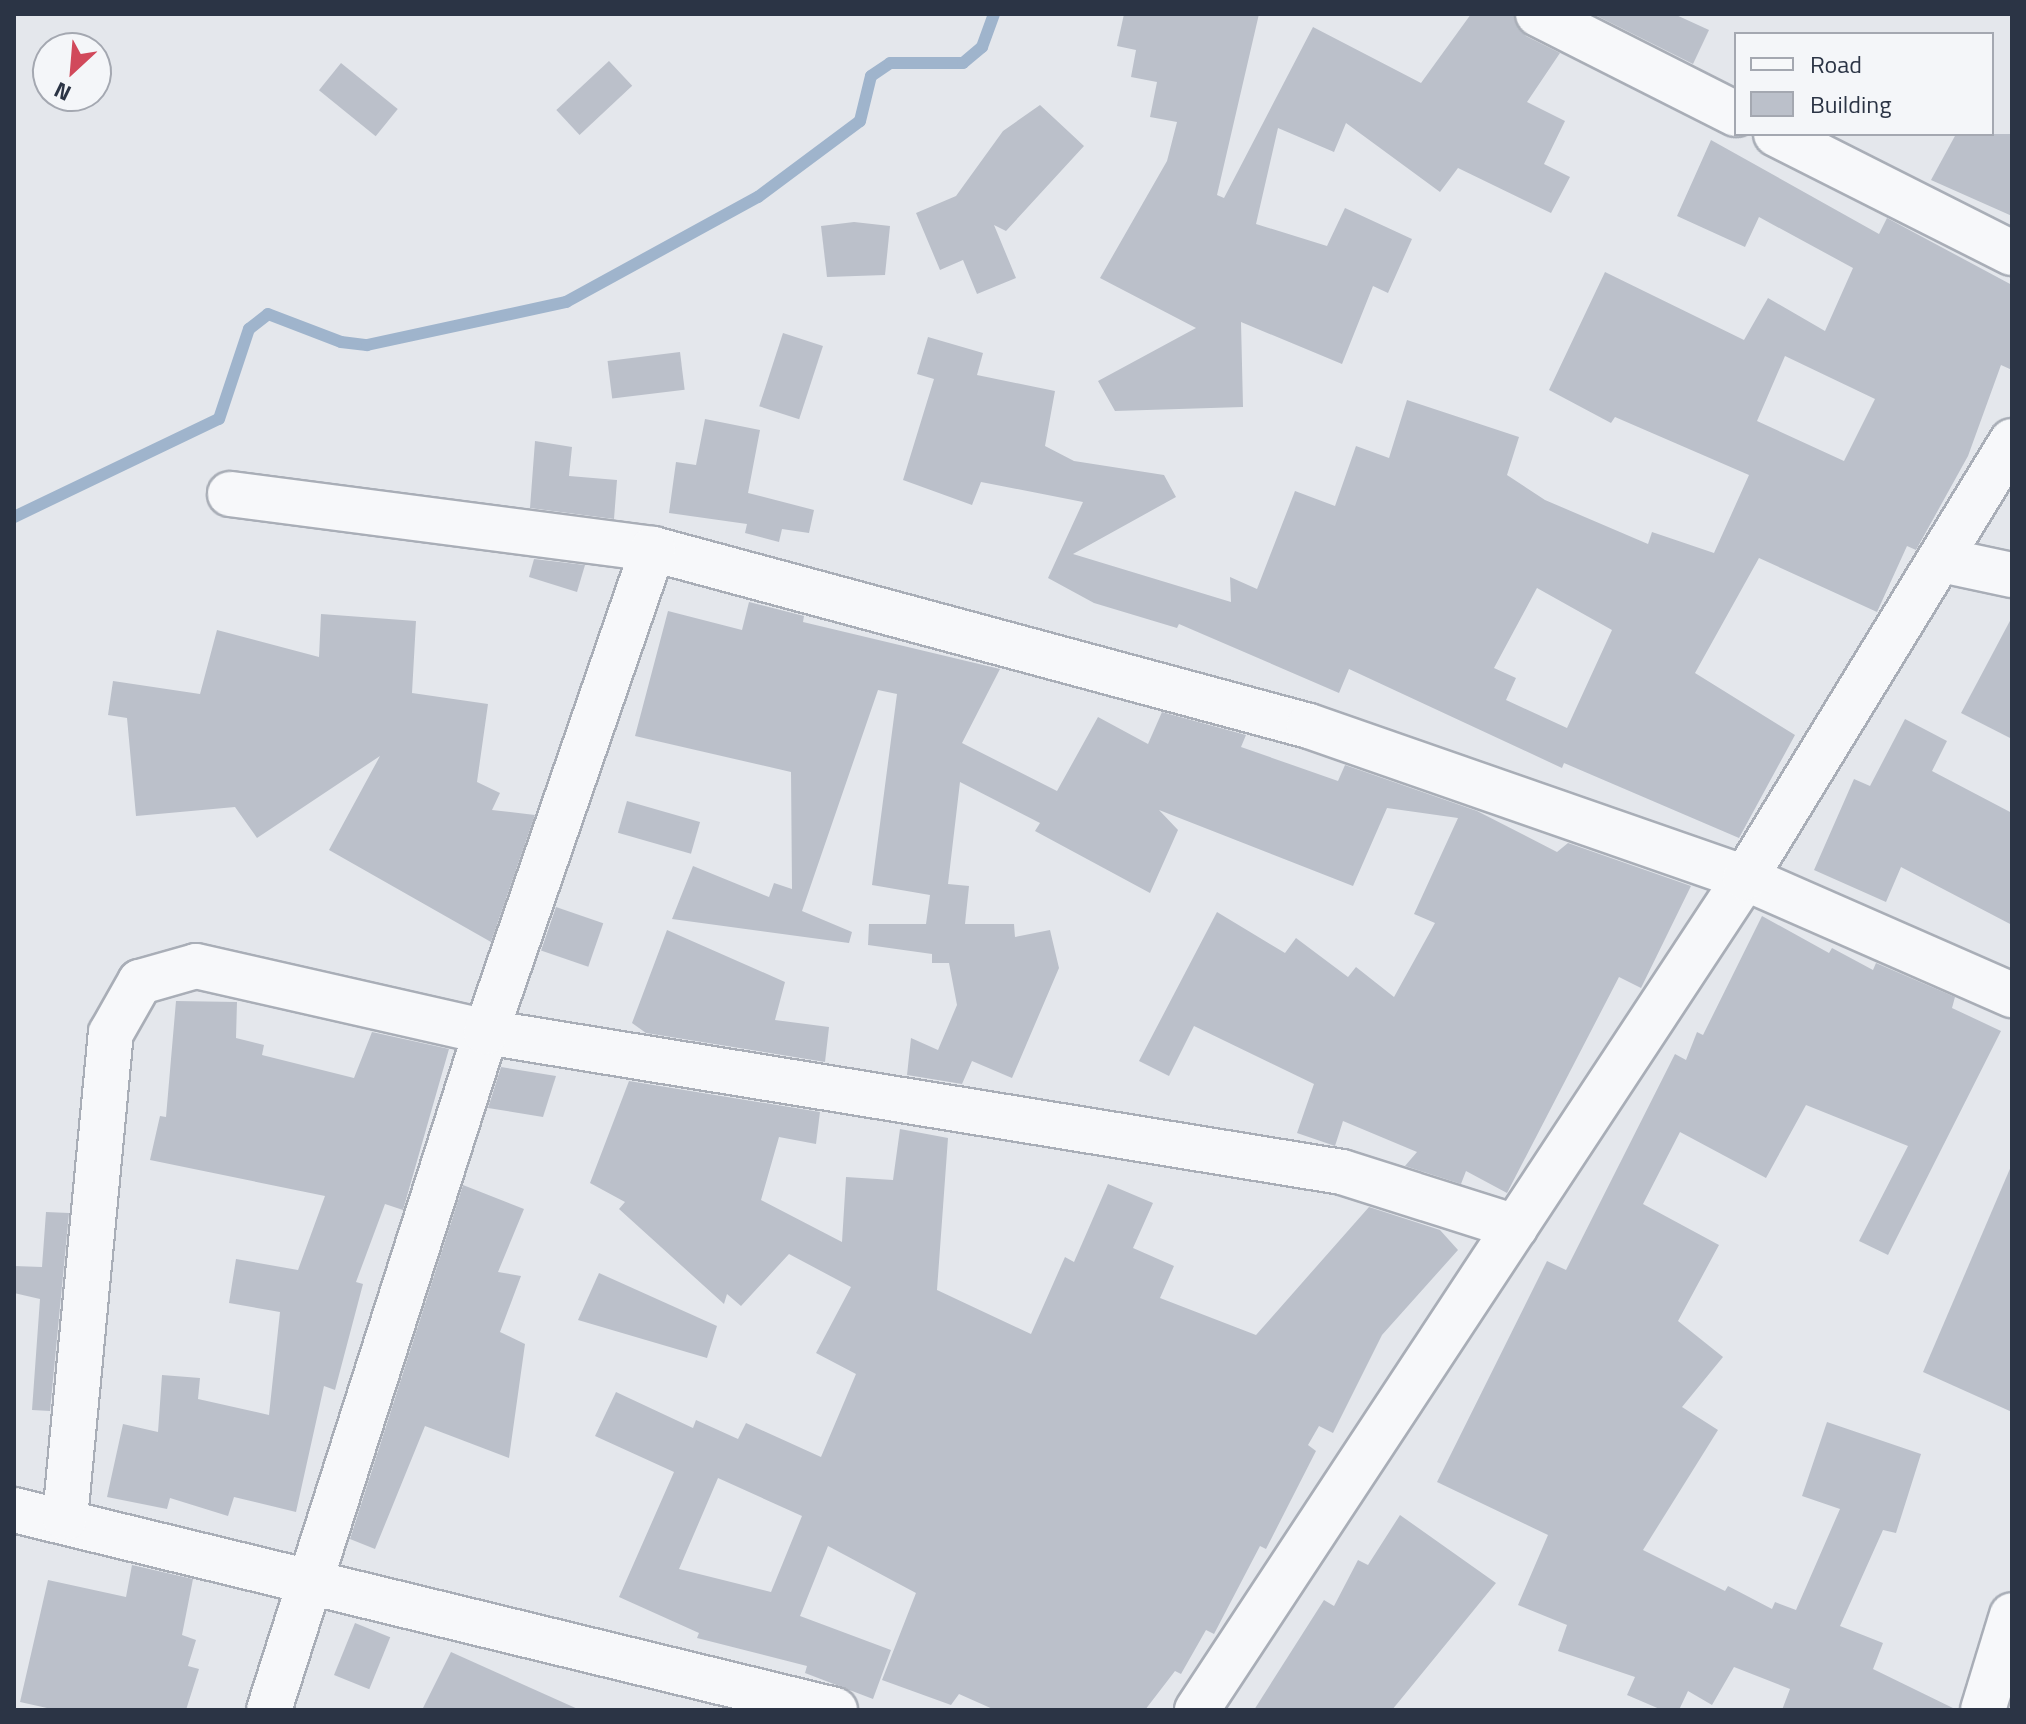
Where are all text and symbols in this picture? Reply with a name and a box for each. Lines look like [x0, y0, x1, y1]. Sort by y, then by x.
north arrow [32, 32, 112, 112]
legend [1734, 32, 1994, 136]
text: Road [1810, 46, 1862, 82]
text: N [48, 73, 77, 110]
text: Building [1810, 86, 1892, 122]

